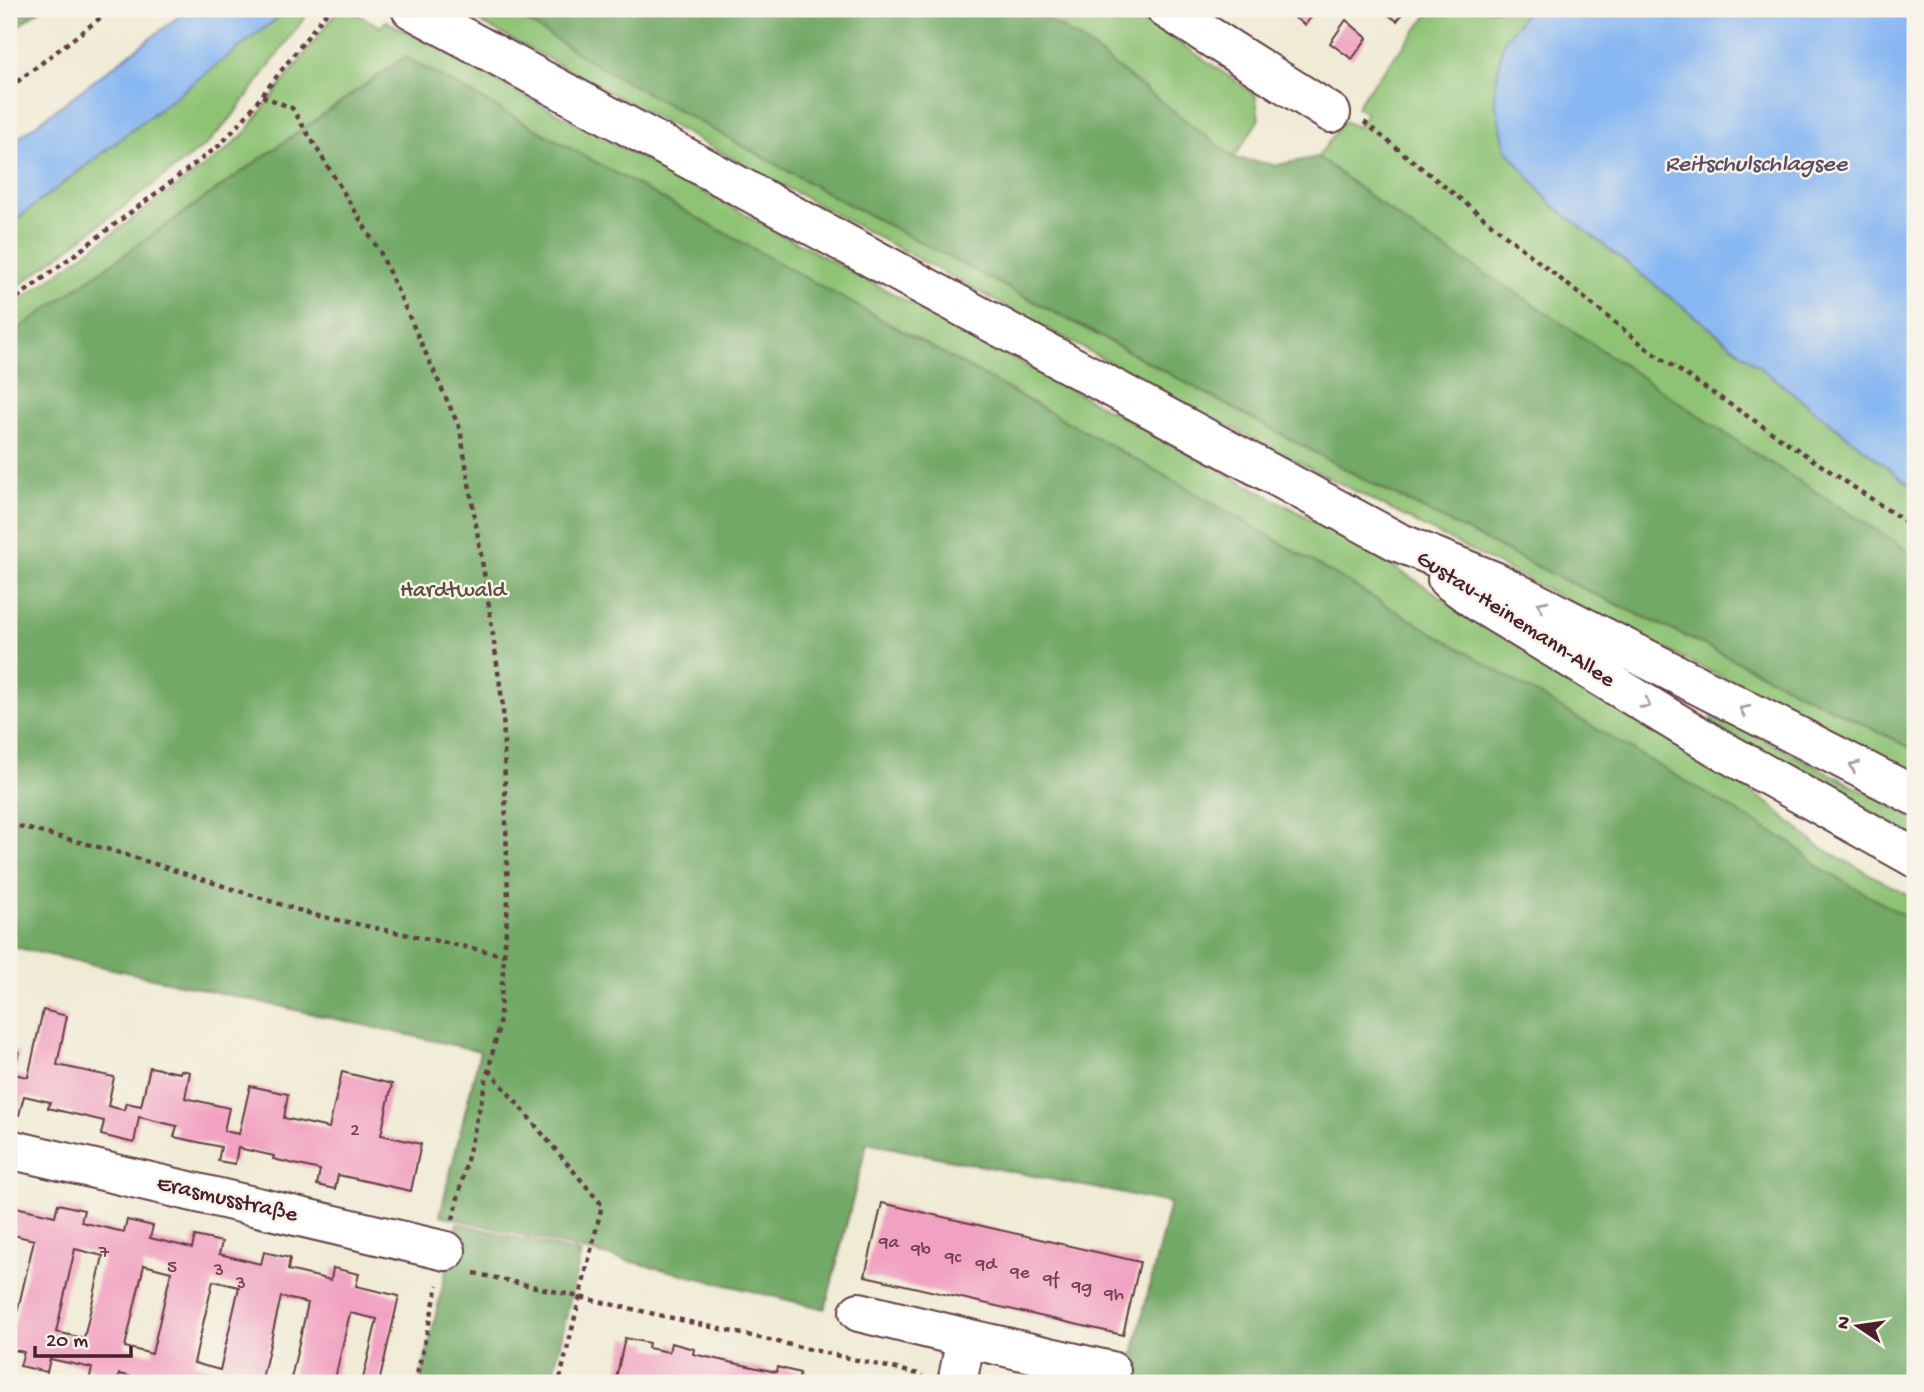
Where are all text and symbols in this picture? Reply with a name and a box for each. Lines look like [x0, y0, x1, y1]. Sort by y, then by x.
water label: Reitschulschlagsee [1665, 151, 1849, 180]
street label: Gustav-Heinemann-Allee [1410, 546, 1620, 695]
park label: Hardtwald [400, 578, 508, 605]
one-way arrow [1537, 600, 1549, 614]
one-way arrow [1638, 696, 1651, 709]
one-way arrow [1739, 705, 1752, 719]
one-way arrow [1849, 760, 1861, 774]
house number: 2 [350, 1120, 360, 1143]
street label: Erasmusstraße [154, 1171, 301, 1230]
house number: 9a [878, 1232, 900, 1255]
house number: 9b [910, 1239, 931, 1262]
house number: 7 [98, 1242, 110, 1265]
house number: 9c [944, 1247, 962, 1270]
house number: 9d [975, 1254, 998, 1277]
house number: 5 [167, 1257, 177, 1280]
house number: 3 [213, 1260, 224, 1283]
house number: 9e [1009, 1262, 1030, 1285]
house number: 9f [1042, 1269, 1061, 1292]
house number: 3 [235, 1273, 246, 1296]
house number: 9g [1071, 1276, 1092, 1299]
house number: 9h [1103, 1284, 1124, 1307]
north arrow [1822, 1290, 1892, 1360]
text: N [1832, 1314, 1857, 1332]
scale bar [35, 1315, 131, 1359]
text: 20 m [46, 1330, 88, 1355]

